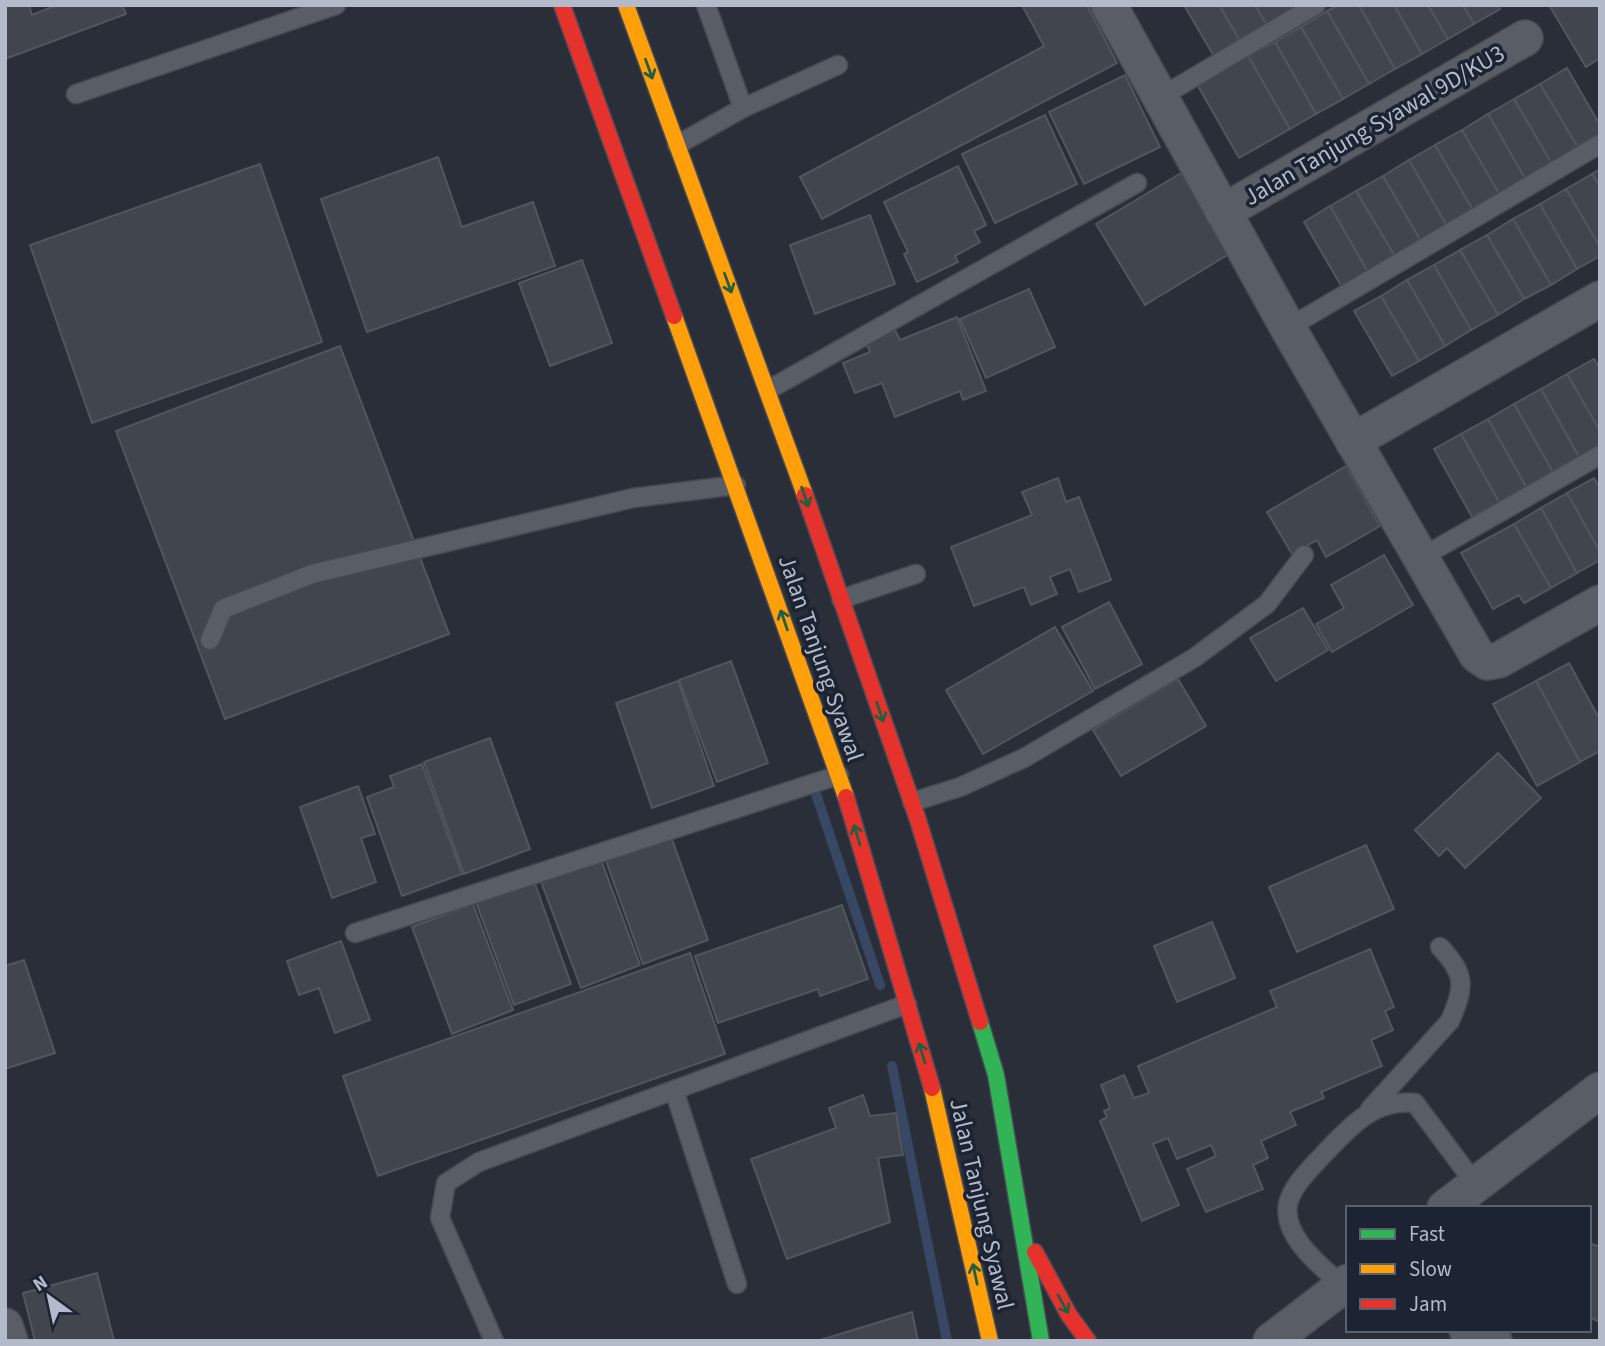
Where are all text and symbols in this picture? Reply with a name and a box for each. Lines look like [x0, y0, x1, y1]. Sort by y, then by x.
street label: Jalan Tanjung Syawal 9D/KU3 [1237, 36, 1511, 215]
one-way arrow [644, 58, 657, 80]
one-way arrow [723, 271, 735, 293]
one-way arrow [800, 485, 812, 507]
street label: Jalan Tanjung Syawal [769, 550, 872, 766]
one-way arrow [777, 609, 789, 631]
one-way arrow [875, 700, 887, 722]
one-way arrow [849, 824, 862, 846]
one-way arrow [915, 1042, 928, 1064]
street label: Jalan Tanjung Syawal [940, 1095, 1023, 1313]
legend [1346, 1206, 1591, 1332]
text: Fast [1409, 1219, 1445, 1249]
text: Slow [1409, 1254, 1452, 1284]
north arrow [14, 1262, 84, 1332]
one-way arrow [968, 1263, 982, 1286]
text: N [28, 1269, 53, 1299]
text: Jam [1409, 1289, 1447, 1319]
one-way arrow [1057, 1294, 1071, 1314]

